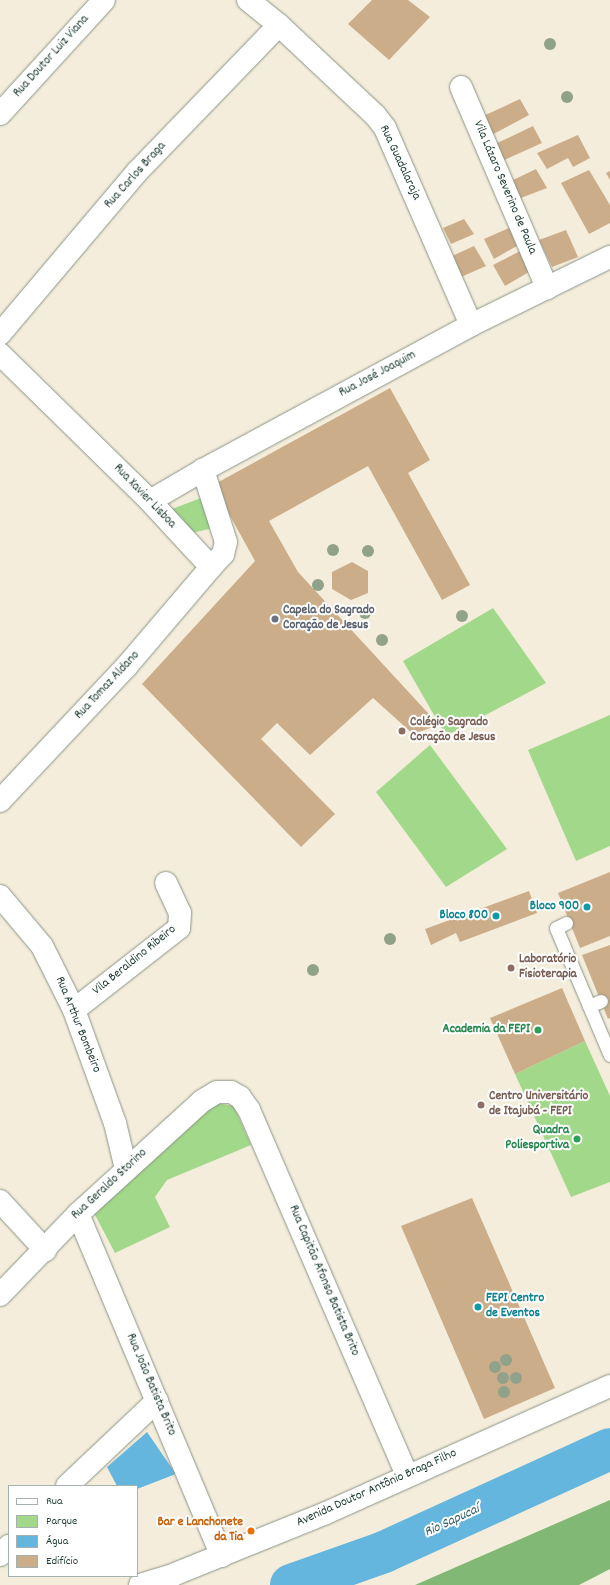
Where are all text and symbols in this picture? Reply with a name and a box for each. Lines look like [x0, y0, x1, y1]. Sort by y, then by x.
street label: Rua Doutor Luiz Viana [11, 13, 93, 101]
street label: Vila Lázaro Severino de Paula [469, 119, 539, 257]
street label: Rua Guadalaraja [375, 123, 423, 203]
street label: Rua Carlos Braga [102, 139, 170, 213]
street label: Rua José Joaquim [337, 348, 419, 402]
street label: Rua Xavier Lisboa [109, 461, 179, 533]
place label: Capela do Sagrado Coração de Jesus [283, 604, 375, 635]
marker: Capela do Sagrado Coração de Jesus [270, 614, 280, 624]
street label: Rua Tomaz Aldano [72, 649, 144, 723]
place label: Colégio Sagrado Coração de Jesus [410, 716, 495, 747]
marker: Colégio Sagrado Coração de Jesus [397, 726, 407, 736]
place label: Bloco 900 [530, 899, 579, 915]
marker: Bloco 900 [582, 902, 592, 912]
place label: Bloco 800 [440, 908, 488, 924]
marker: Bloco 800 [491, 911, 501, 921]
street label: Vila Beraldino Ribeiro [90, 923, 180, 999]
place label: Laboratório Fisioterapia [519, 953, 577, 984]
marker: Laboratório Fisioterapia [506, 963, 516, 973]
street label: Rua Arthur Bombeiro [51, 975, 103, 1075]
place label: Academia da FEPI [443, 1022, 530, 1038]
marker: Academia da FEPI [533, 1025, 543, 1035]
place label: Centro Universitário de Itajubá - FEPI [489, 1090, 588, 1121]
marker: Centro Universitário de Itajubá - FEPI [476, 1100, 486, 1110]
place label: Quadra Poliesportiva [505, 1124, 569, 1155]
marker: Quadra Poliesportiva [572, 1134, 582, 1144]
street label: Rua Geraldo Storino [69, 1146, 151, 1224]
street label: Rua Capitão Afonso Batista Brito [284, 1203, 362, 1359]
place label: FEPI Centro de Eventos [486, 1292, 544, 1323]
marker: FEPI Centro de Eventos [473, 1302, 483, 1312]
street label: Rua João Batista Brito [121, 1332, 179, 1438]
street label: Avenida Doutor Antônio Braga Filho [294, 1446, 460, 1532]
legend [8, 1485, 138, 1577]
text: Rua [46, 1493, 63, 1510]
water label: Rio Sapucaí [422, 1501, 482, 1541]
text: Parque [46, 1513, 77, 1530]
place label: Bar e Lanchonete da Tia [158, 1516, 243, 1547]
marker: Bar e Lanchonete da Tia [246, 1526, 256, 1536]
text: Água [46, 1533, 68, 1550]
text: Edifício [46, 1553, 78, 1570]

